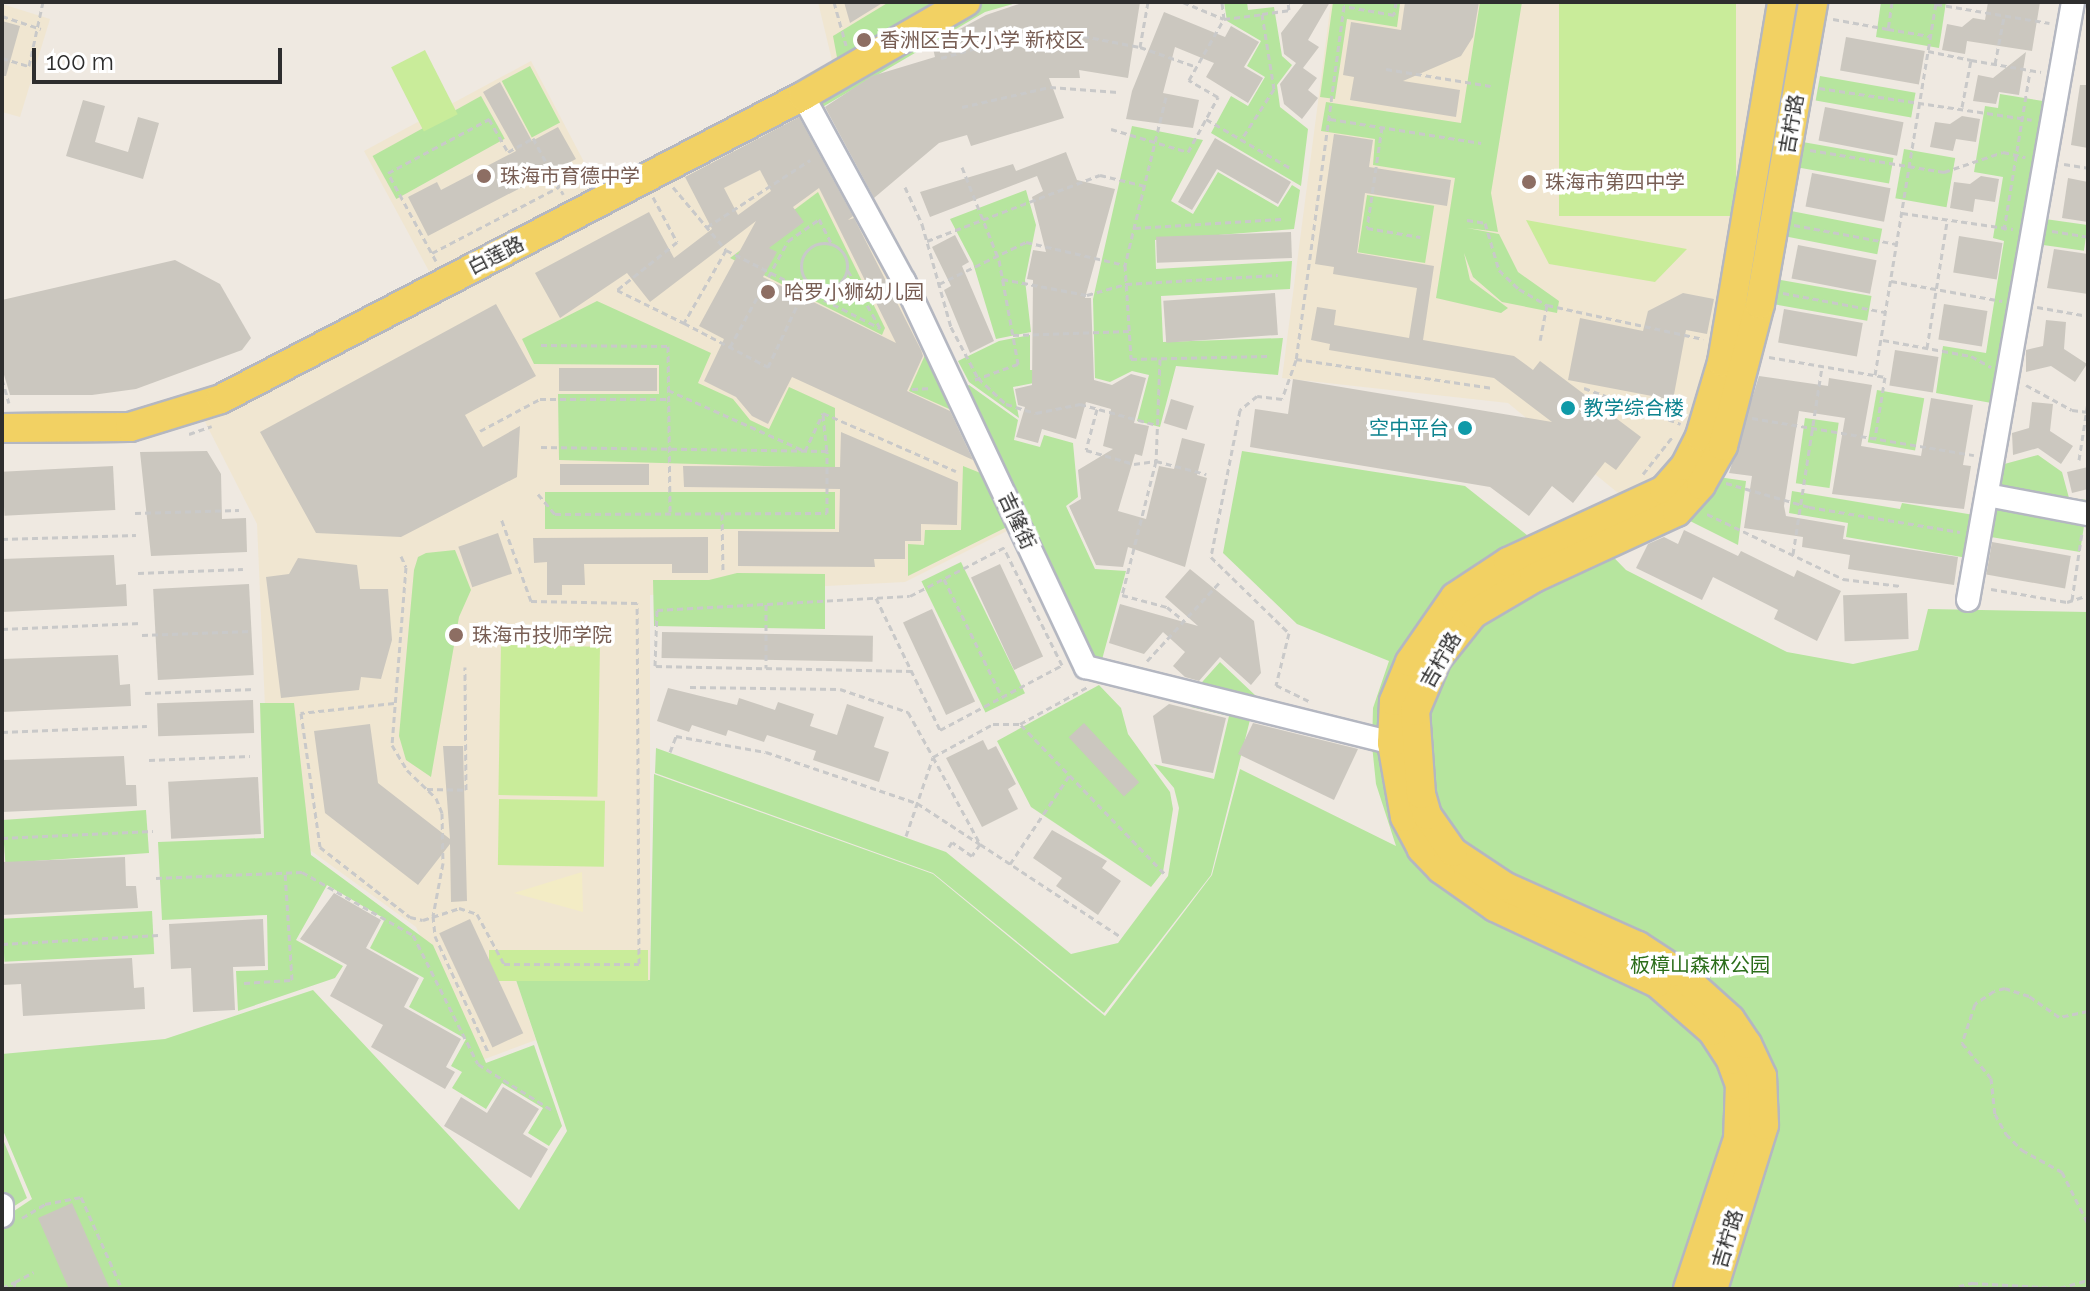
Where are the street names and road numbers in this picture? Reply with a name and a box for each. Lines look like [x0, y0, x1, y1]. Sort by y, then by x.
street label: 吉柠路 [1775, 92, 1809, 156]
street label: 白莲路 [464, 232, 528, 280]
street label: 吉隆街 [993, 489, 1041, 553]
street label: 吉柠路 [1416, 628, 1466, 692]
street label: 吉柠路 [1708, 1207, 1748, 1271]

